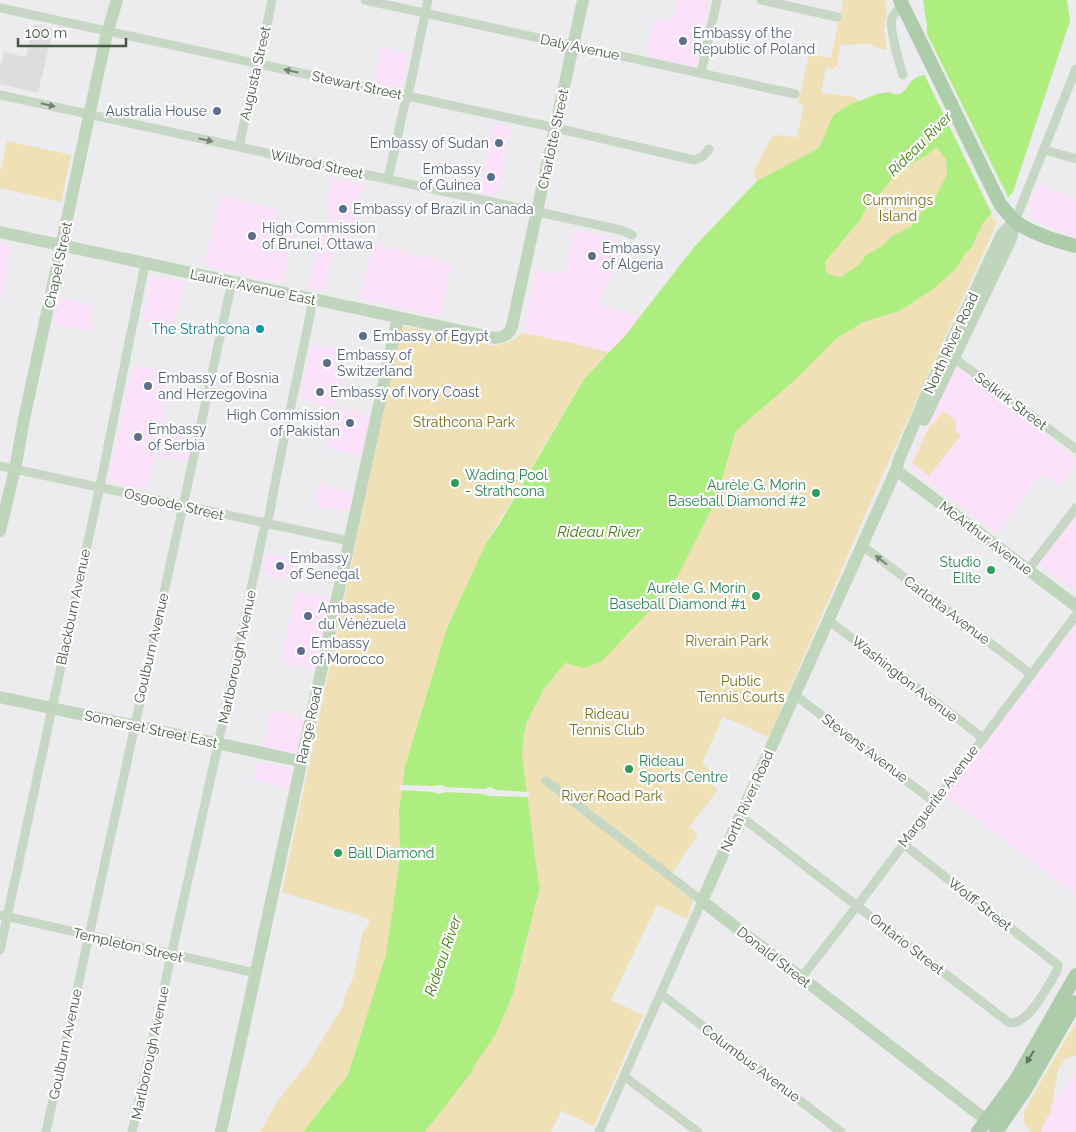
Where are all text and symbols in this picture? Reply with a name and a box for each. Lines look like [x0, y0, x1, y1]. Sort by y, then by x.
scale bar [18, 15, 125, 47]
text: 100 m [25, 24, 67, 42]
street label: Augusta Street [236, 24, 274, 122]
place label: Embassy of the Republic of Poland [693, 25, 815, 57]
street label: Daly Avenue [539, 31, 621, 63]
marker: Embassy of the Republic of Poland [677, 35, 689, 47]
one-way arrow [283, 67, 298, 75]
street label: Stewart Street [310, 68, 404, 102]
street label: Charlotte Street [535, 87, 572, 191]
one-way arrow [40, 101, 55, 109]
place label: Australia House [106, 103, 207, 119]
marker: Australia House [211, 105, 223, 117]
water label: Rideau River [884, 107, 957, 180]
place label: Embassy of Sudan [370, 135, 489, 151]
one-way arrow [199, 136, 215, 144]
marker: Embassy of Sudan [493, 137, 505, 149]
street label: Wilbrod Street [269, 146, 365, 182]
place label: Embassy of Guinea [420, 161, 481, 193]
marker: Embassy of Guinea [485, 171, 497, 183]
park label: Cummings Island [863, 192, 933, 224]
place label: Embassy of Brazil in Canada [353, 201, 534, 217]
marker: Embassy of Brazil in Canada [337, 203, 349, 215]
street label: Chapel Street [41, 220, 75, 310]
place label: High Commission of Brunei, Ottawa [262, 220, 376, 252]
marker: High Commission of Brunei, Ottawa [246, 230, 258, 242]
place label: Embassy of Algeria [602, 240, 663, 272]
marker: Embassy of Algeria [586, 250, 598, 262]
street label: Laurier Avenue East [189, 266, 318, 308]
street label: North River Road [921, 290, 981, 396]
place label: The Strathcona [151, 321, 250, 337]
marker: The Strathcona [254, 323, 266, 335]
place label: Embassy of Egypt [373, 328, 489, 344]
marker: Embassy of Egypt [357, 330, 369, 342]
place label: Embassy of Switzerland [337, 347, 413, 379]
marker: Embassy of Switzerland [321, 357, 333, 369]
street label: Selkirk Street [972, 369, 1050, 433]
place label: Embassy of Bosnia and Herzegovina [158, 370, 279, 402]
marker: Embassy of Bosnia and Herzegovina [142, 380, 154, 392]
place label: Embassy of Ivory Coast [330, 384, 480, 400]
marker: Embassy of Ivory Coast [314, 386, 326, 398]
place label: High Commission of Pakistan [226, 407, 340, 439]
park label: Strathcona Park [413, 414, 516, 430]
marker: High Commission of Pakistan [344, 417, 356, 429]
place label: Embassy of Serbia [148, 421, 207, 453]
marker: Embassy of Serbia [132, 431, 144, 443]
place label: Wading Pool - Strathcona [465, 467, 548, 499]
marker: Wading Pool - Strathcona [449, 477, 461, 489]
place label: Aurèle G. Morin Baseball Diamond #2 [668, 477, 806, 509]
street label: Osgoode Street [123, 485, 226, 523]
marker: Aurèle G. Morin Baseball Diamond #2 [810, 487, 822, 499]
street label: McArthur Avenue [936, 498, 1036, 578]
water label: Rideau River [557, 523, 642, 541]
street label: Blackburn Avenue [53, 548, 93, 666]
place label: Embassy of Senegal [290, 550, 359, 582]
place label: Studio Elite [940, 554, 981, 586]
one-way arrow [874, 555, 888, 565]
marker: Embassy of Senegal [274, 560, 286, 572]
marker: Studio Elite [985, 564, 997, 576]
street label: Carlotta Avenue [901, 572, 993, 648]
place label: Aurèle G. Morin Baseball Diamond #1 [609, 580, 746, 612]
street label: Marlborough Avenue [215, 589, 259, 725]
marker: Aurèle G. Morin Baseball Diamond #1 [750, 590, 762, 602]
street label: Goulburn Avenue [131, 591, 171, 705]
place label: Ambassade du Vénézuela [318, 600, 406, 632]
marker: Ambassade du Vénézuela [302, 610, 314, 622]
park label: Riverain Park [685, 633, 769, 649]
street label: Washington Avenue [849, 633, 961, 725]
place label: Embassy of Morocco [311, 635, 384, 667]
marker: Embassy of Morocco [295, 645, 307, 657]
park label: Public Tennis Courts [697, 673, 785, 705]
street label: Range Road [293, 685, 325, 765]
park label: Rideau Tennis Club [569, 706, 645, 738]
street label: Somerset Street East [83, 707, 219, 751]
street label: Stevens Avenue [819, 710, 911, 786]
street label: Marguerite Avenue [895, 742, 981, 850]
street label: North River Road [717, 748, 777, 854]
place label: Rideau Sports Centre [639, 753, 728, 785]
marker: Rideau Sports Centre [623, 763, 635, 775]
park label: River Road Park [561, 788, 663, 804]
place label: Ball Diamond [348, 845, 434, 861]
marker: Ball Diamond [332, 847, 344, 859]
street label: Wolff Street [945, 874, 1015, 934]
street label: Ontario Street [867, 910, 947, 978]
water label: Rideau River [421, 913, 465, 999]
street label: Donald Street [734, 923, 814, 991]
street label: Templeton Street [72, 925, 185, 965]
street label: Marlborough Avenue [128, 985, 172, 1121]
street label: Goulburn Avenue [45, 987, 85, 1101]
street label: Columbus Avenue [699, 1021, 803, 1105]
one-way arrow [1025, 1051, 1034, 1064]

